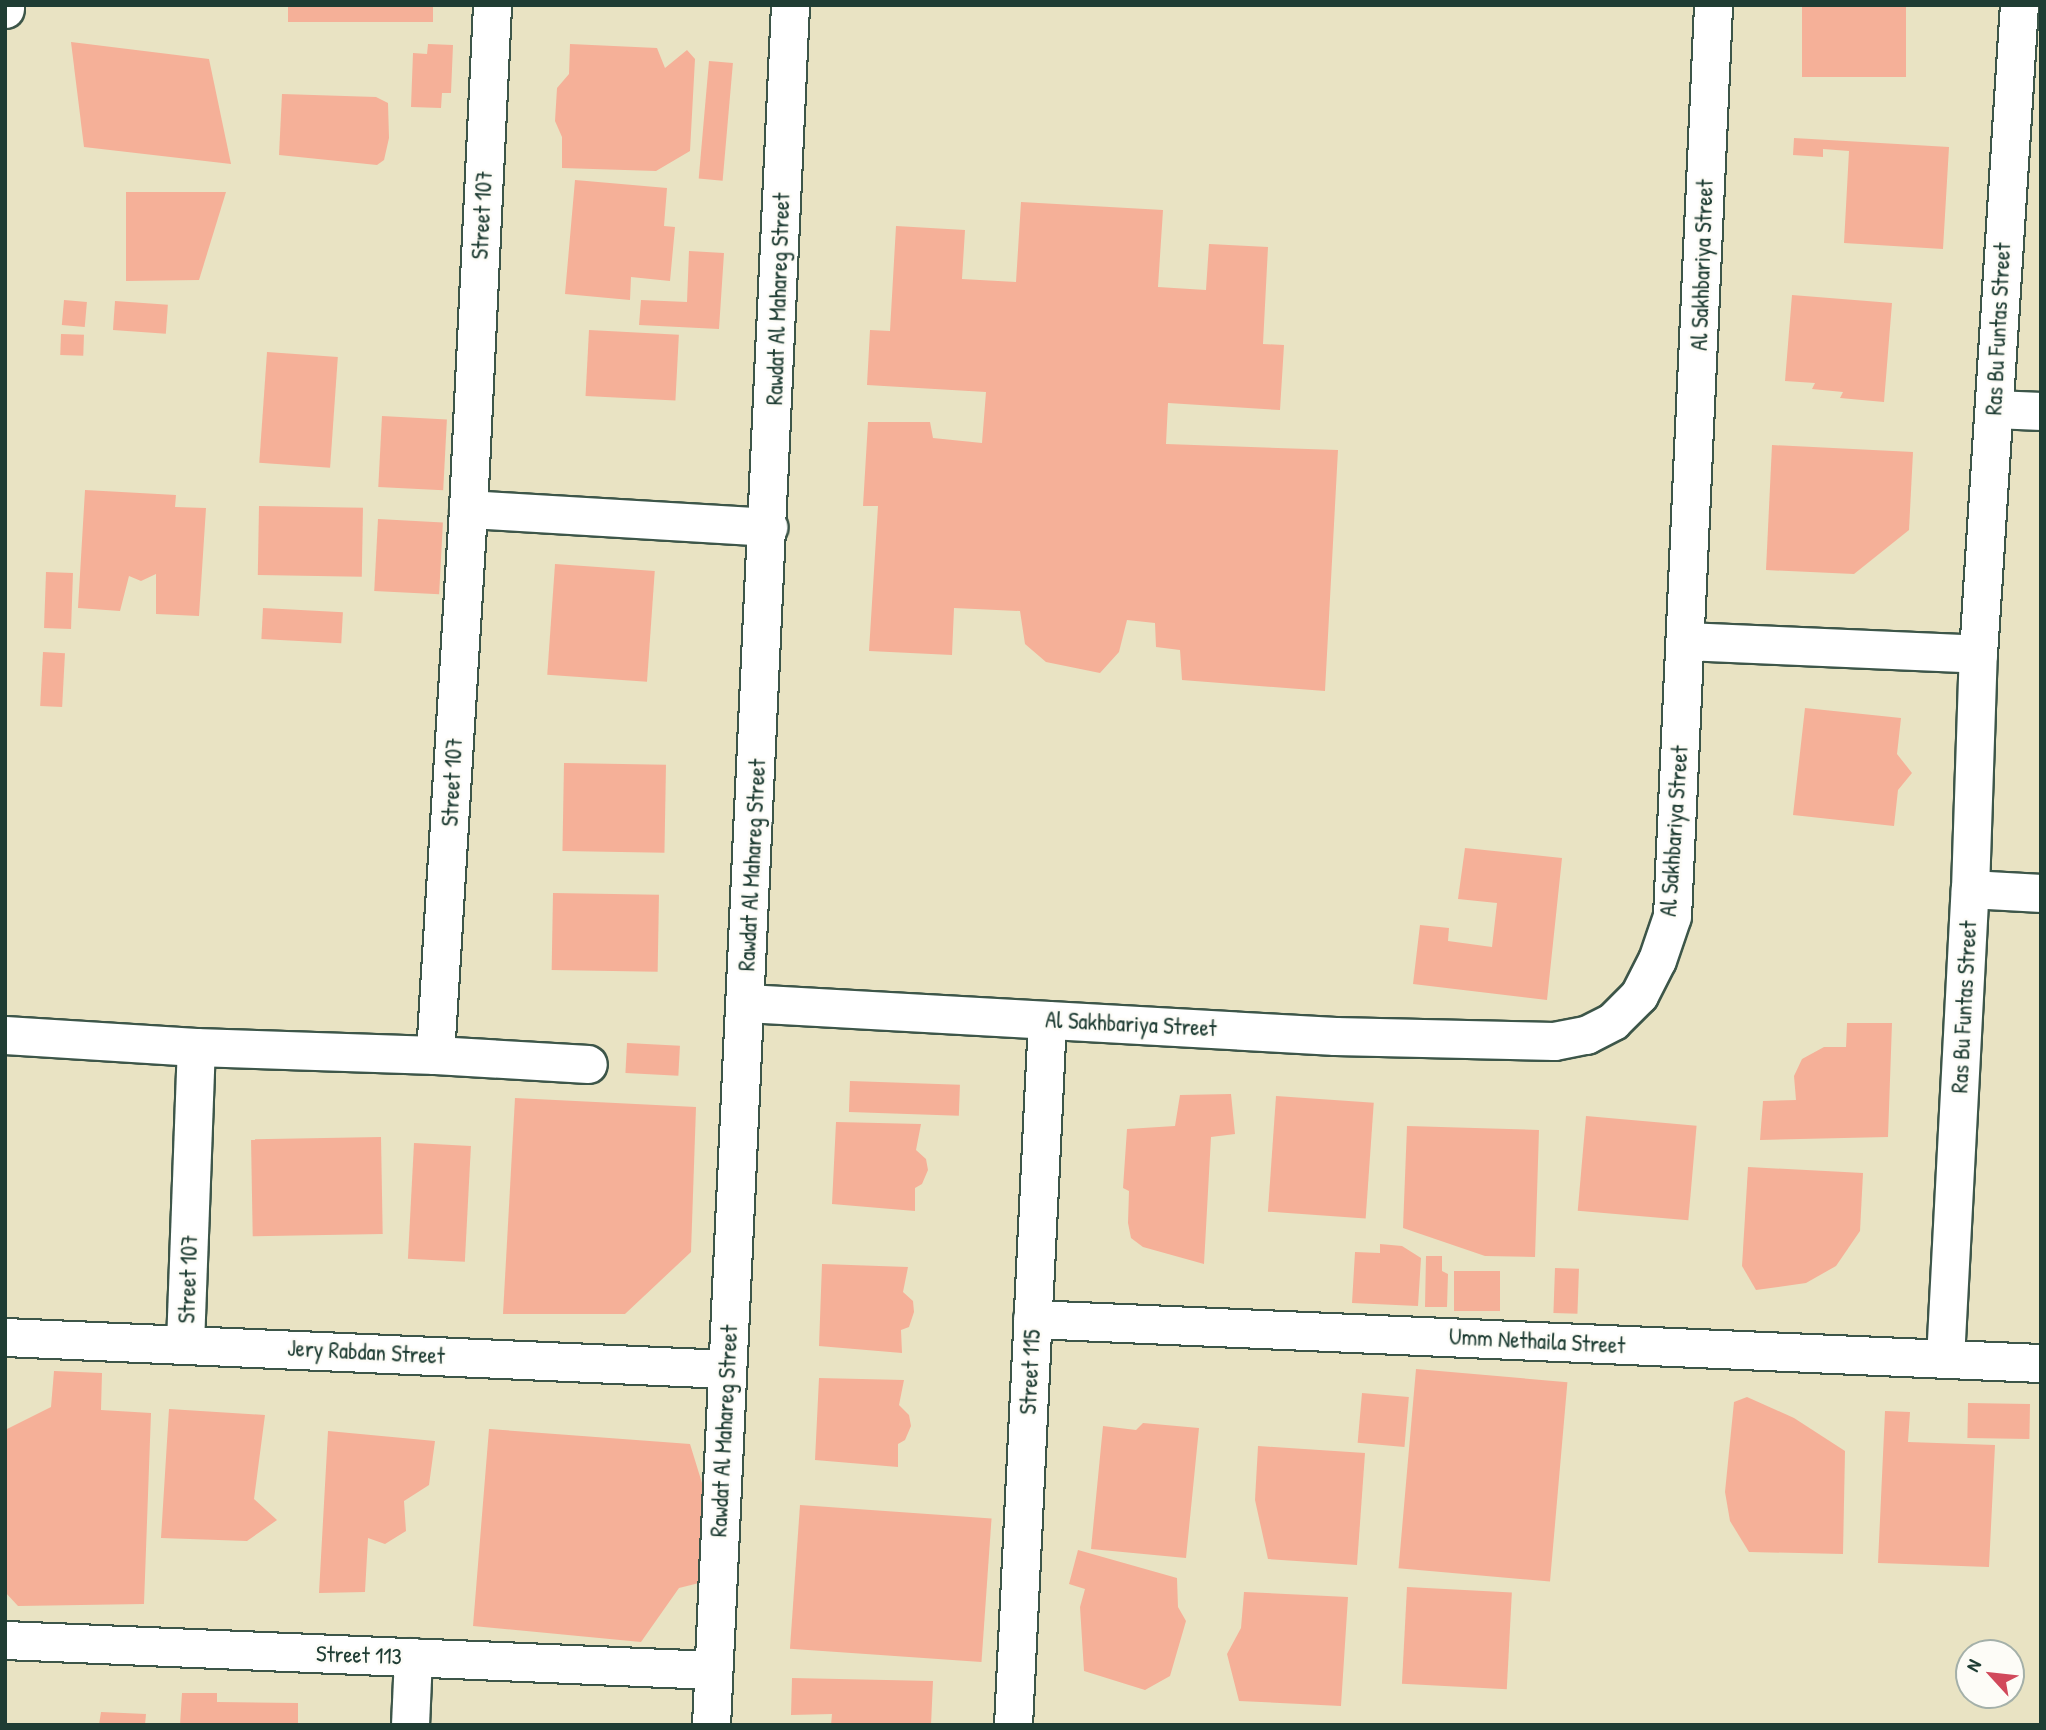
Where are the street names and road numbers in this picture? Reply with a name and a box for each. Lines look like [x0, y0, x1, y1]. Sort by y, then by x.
street label: Street 107 [466, 170, 498, 260]
street label: Al Sakhbariya Street [1685, 179, 1719, 351]
street label: Rawdat Al Mahareg Street [761, 192, 795, 406]
street label: Ras Bu Funtas Street [1980, 242, 2016, 416]
street label: Street 107 [436, 737, 468, 827]
street label: Al Sakhbariya Street [1654, 745, 1694, 917]
street label: Rawdat Al Mahareg Street [733, 758, 771, 972]
street label: Ras Bu Funtas Street [1946, 920, 1982, 1094]
street label: Al Sakhbariya Street [1045, 1006, 1217, 1042]
street label: Street 107 [173, 1234, 203, 1324]
street label: Umm Nethaila Street [1448, 1323, 1626, 1359]
street label: Rawdat Al Mahareg Street [705, 1324, 743, 1538]
street label: Street 115 [1014, 1329, 1046, 1415]
street label: Jery Rabdan Street [287, 1334, 445, 1370]
street label: Street 113 [316, 1640, 402, 1670]

